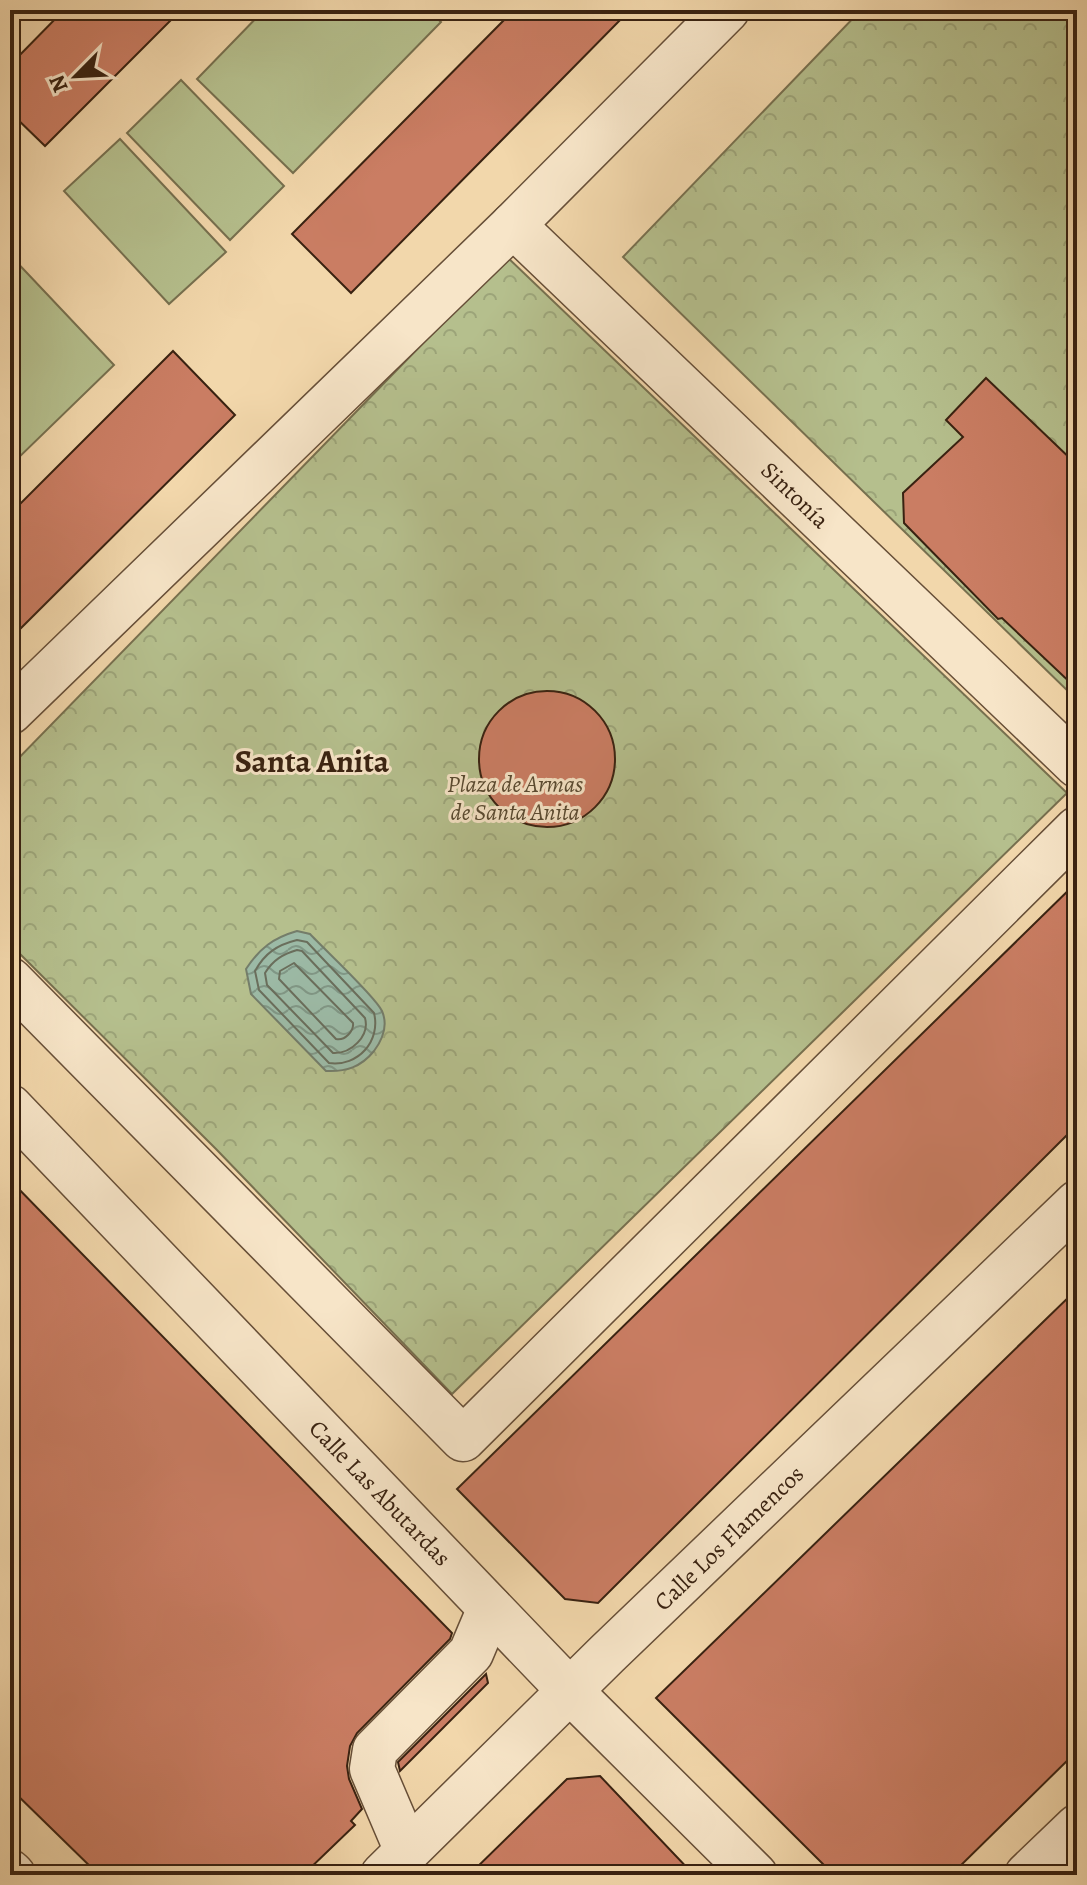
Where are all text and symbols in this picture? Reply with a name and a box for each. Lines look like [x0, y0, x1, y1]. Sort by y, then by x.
north arrow [36, 36, 116, 116]
text: N [42, 70, 76, 97]
street label: Sintonía [754, 455, 837, 536]
district label: Santa Anita [235, 739, 390, 783]
park label: Plaza de Armas de Santa Anita [447, 768, 583, 828]
street label: Calle Las Abutardas [302, 1413, 458, 1573]
street label: Calle Los Flamencos [647, 1458, 811, 1618]

